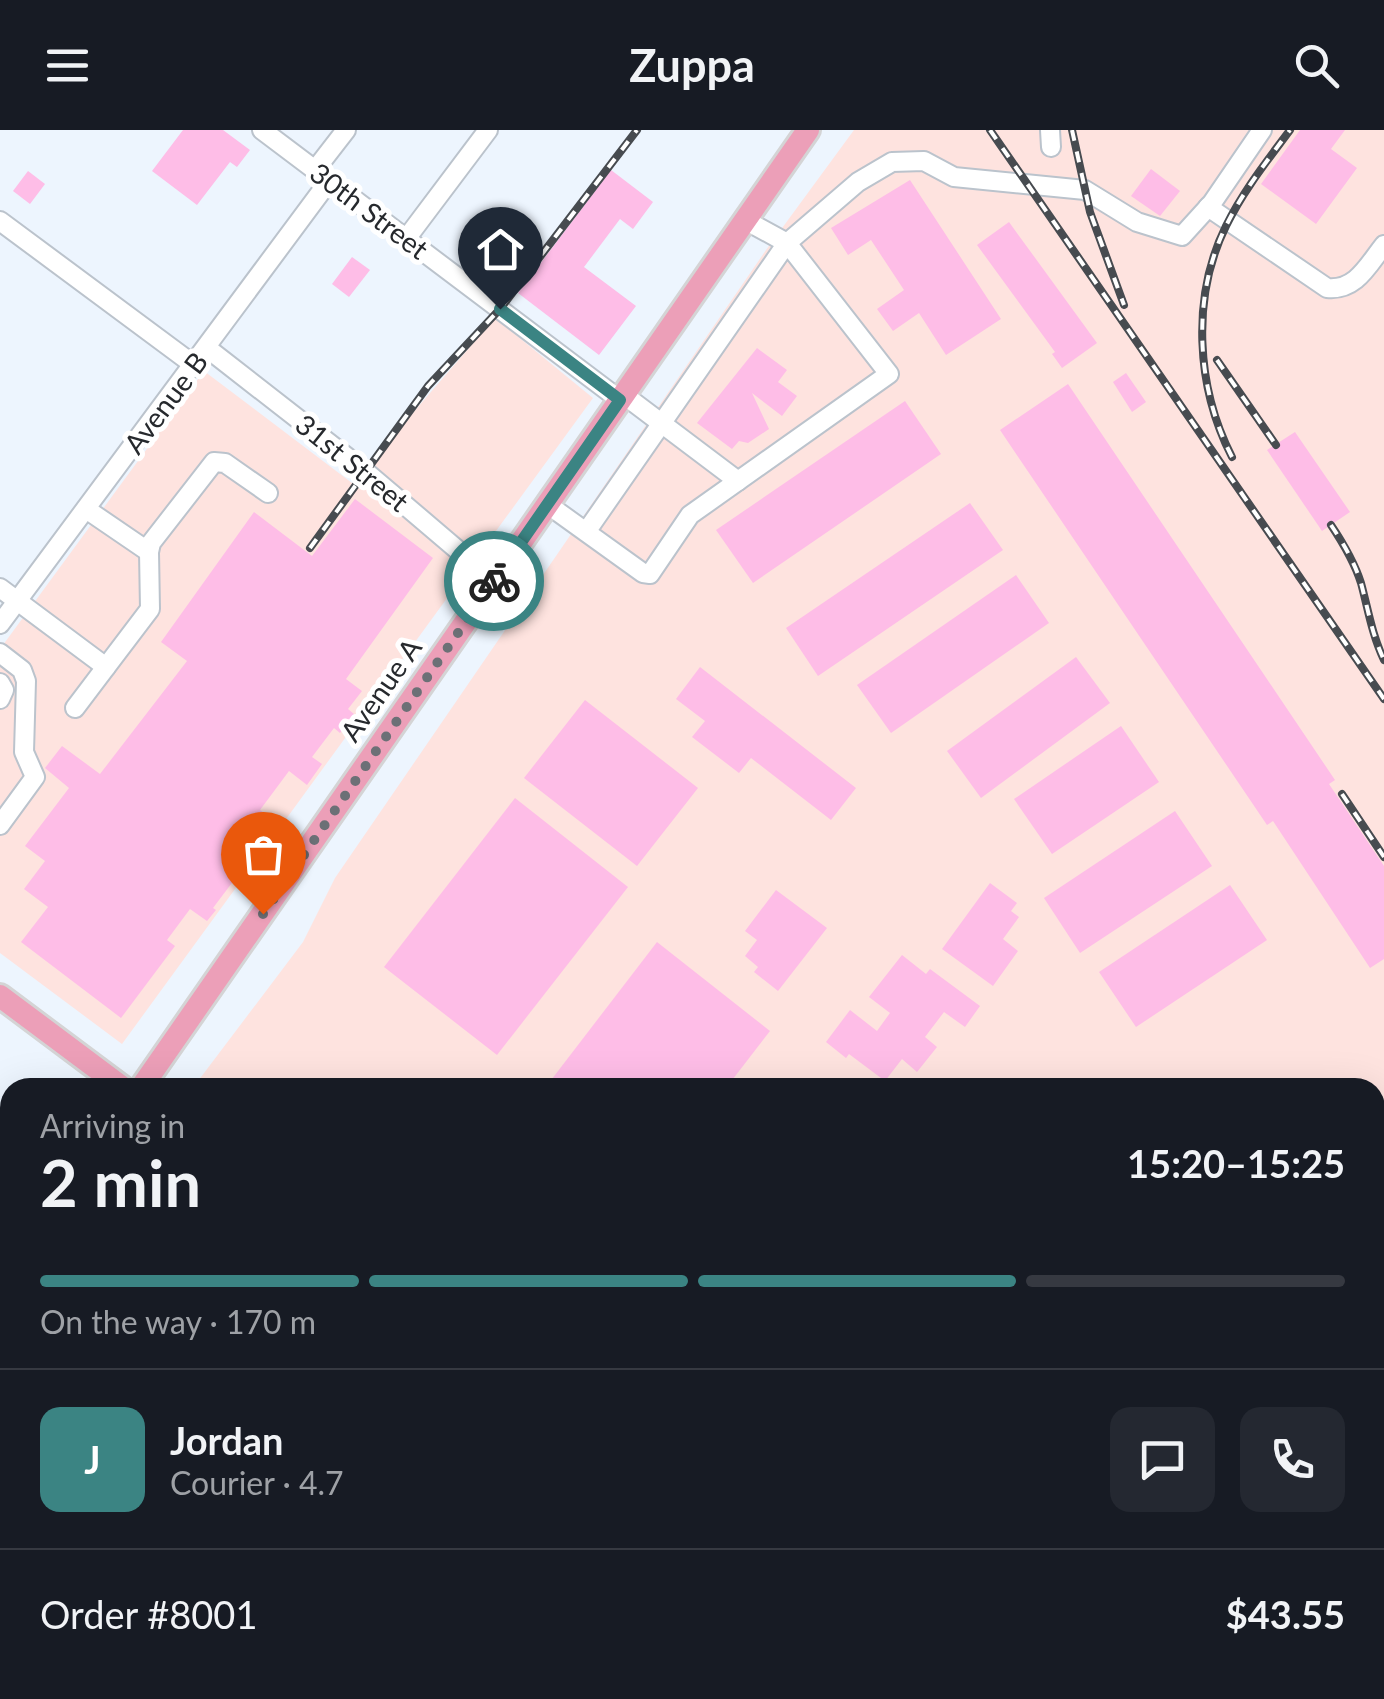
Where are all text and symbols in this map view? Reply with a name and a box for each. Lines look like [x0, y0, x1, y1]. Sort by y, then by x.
icon: menu [40, 38, 95, 93]
text: Zuppa [629, 38, 755, 92]
icon: search [1289, 38, 1344, 93]
street label: 30th Street [304, 155, 435, 266]
pin [458, 207, 543, 310]
icon: home [473, 222, 528, 277]
street label: Avenue B [116, 345, 214, 460]
street label: 31st Street [289, 406, 416, 518]
courier [444, 531, 544, 631]
icon: bike [467, 554, 522, 609]
street label: Avenue A [332, 631, 428, 747]
pin [221, 812, 306, 915]
icon: bag [236, 827, 291, 882]
text: Arriving in [40, 1106, 185, 1145]
text: 15:20–15:25 [1127, 1140, 1345, 1186]
text: 2 min [40, 1143, 201, 1221]
text: On the way · 170 m [40, 1302, 316, 1341]
button: chat [1110, 1407, 1215, 1512]
button: phone [1240, 1407, 1345, 1512]
text: Jordan [170, 1417, 283, 1463]
text: J [84, 1436, 101, 1482]
text: Courier · 4.7 [170, 1463, 344, 1502]
text: Order #8001 [40, 1591, 257, 1637]
text: $43.55 [1226, 1591, 1345, 1637]

